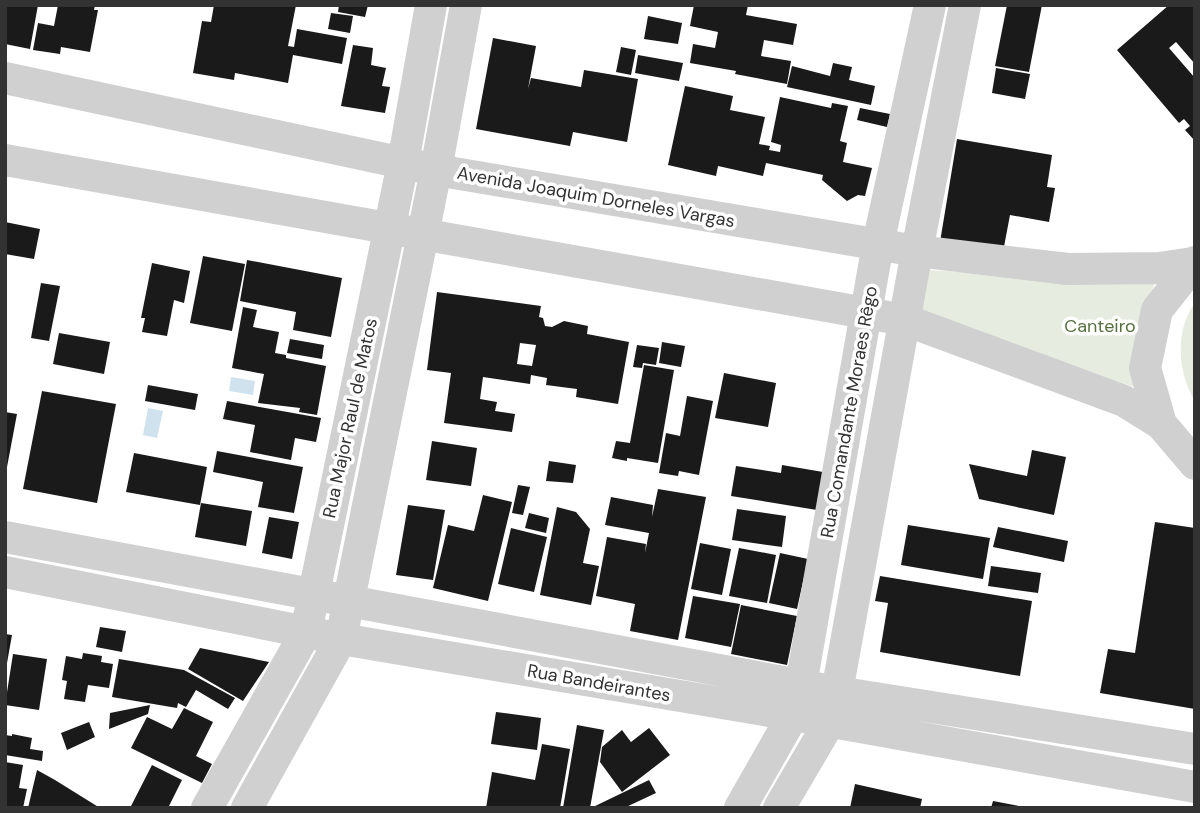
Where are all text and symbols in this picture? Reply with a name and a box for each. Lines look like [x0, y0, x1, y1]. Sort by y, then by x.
street label: Avenida Joaquim Dorneles Vargas [455, 161, 737, 233]
street label: Rua Comandante Moraes Rêgo [815, 284, 883, 540]
park label: Canteiro [1064, 314, 1136, 338]
street label: Rua Major Raul de Matos [317, 316, 383, 520]
street label: Rua Bandeirantes [525, 659, 673, 707]

